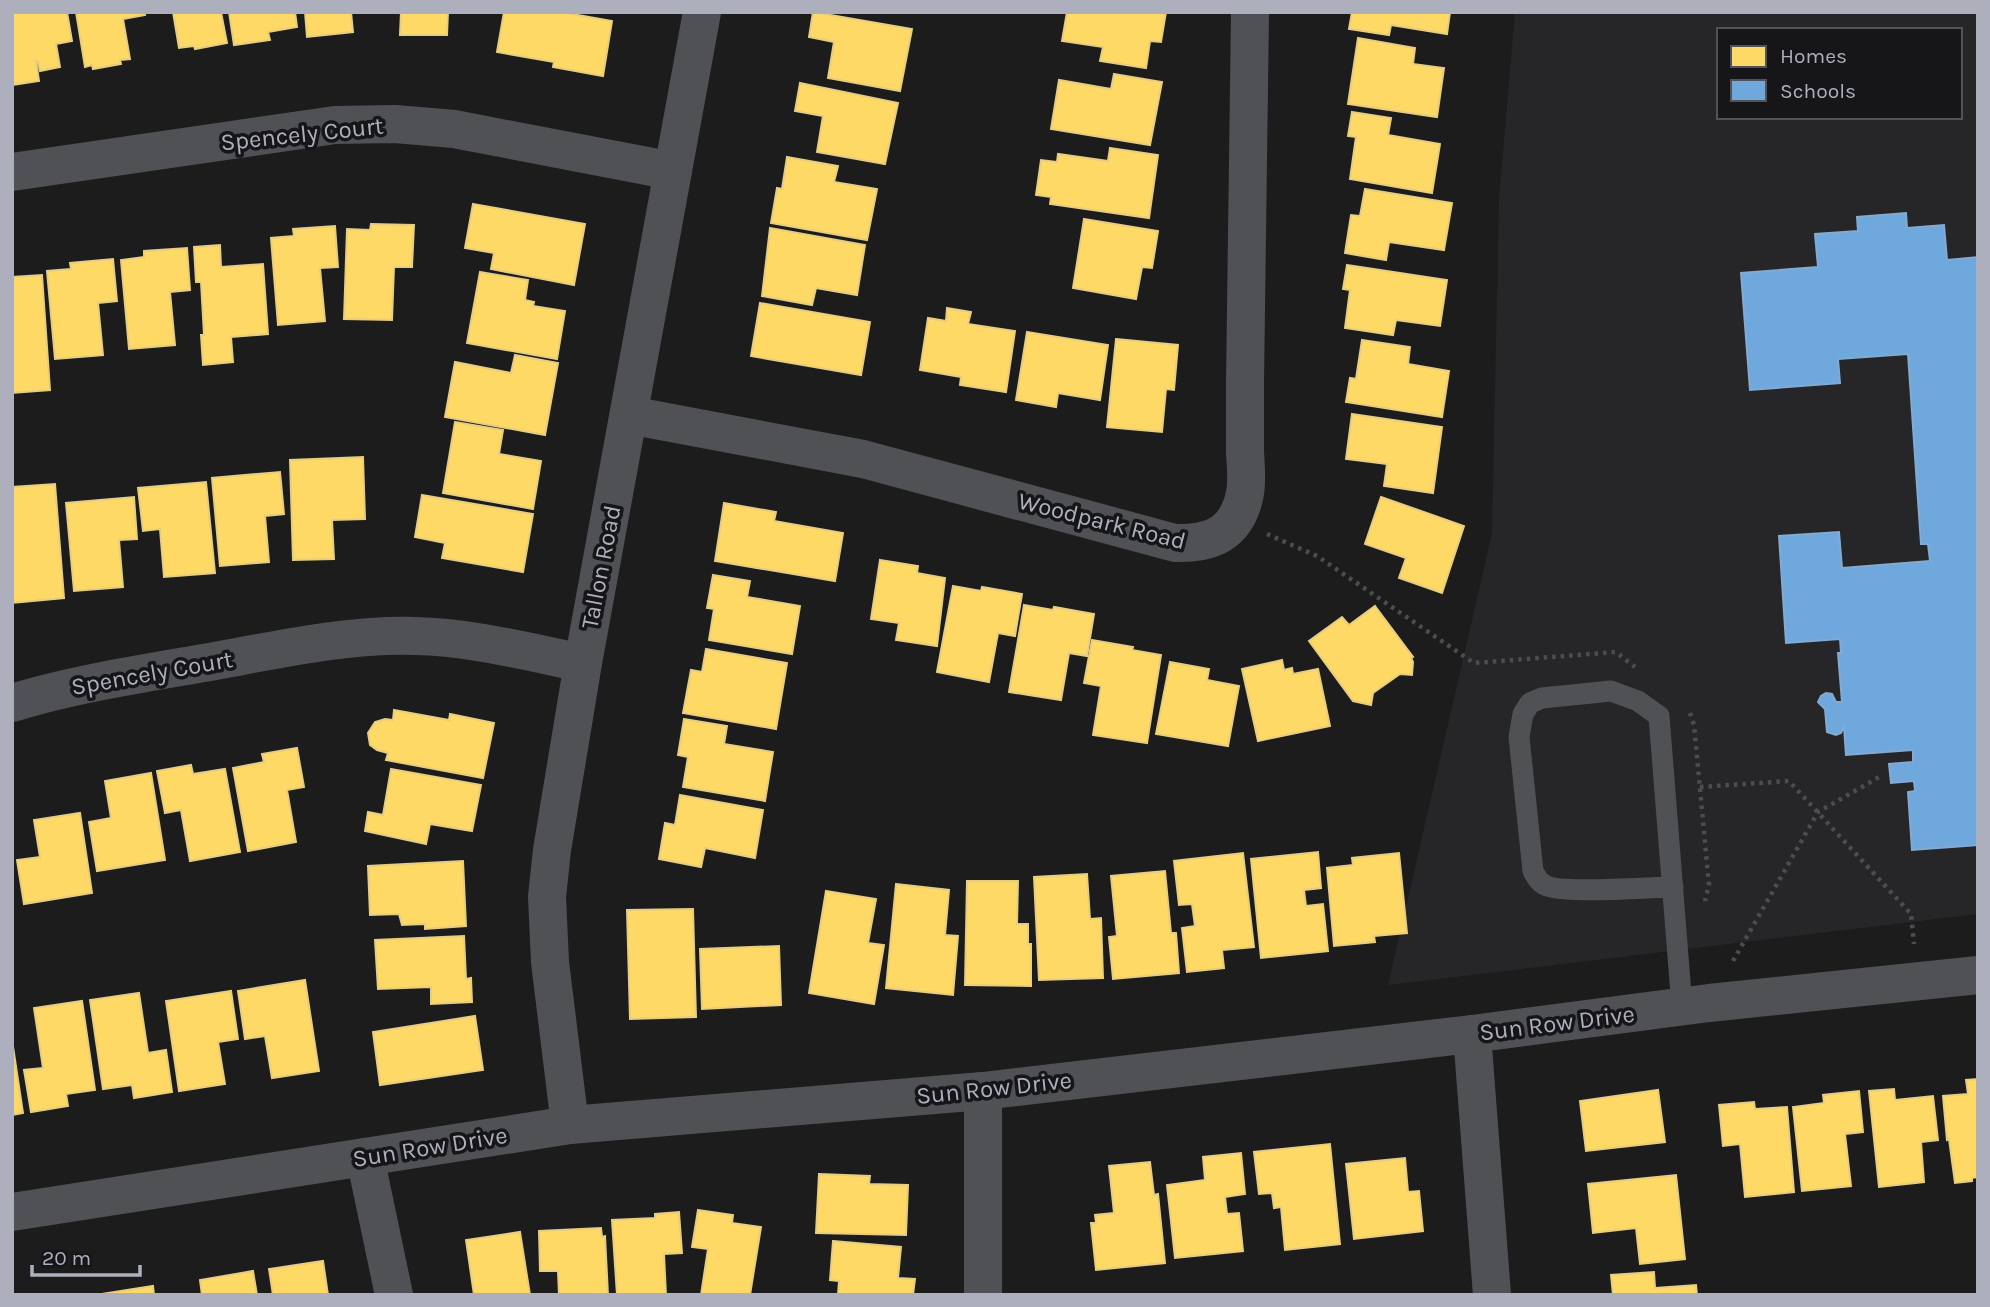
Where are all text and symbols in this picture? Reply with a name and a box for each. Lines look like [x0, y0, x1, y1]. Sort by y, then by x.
legend [1717, 28, 1962, 119]
text: Homes [1780, 44, 1847, 68]
text: Schools [1780, 79, 1856, 103]
street label: Spencely Court [219, 112, 385, 156]
street label: Woodpark Road [1015, 487, 1189, 555]
street label: Tallon Road [575, 503, 627, 631]
street label: Spencely Court [69, 645, 235, 701]
street label: Sun Row Drive [1478, 1000, 1636, 1046]
street label: Sun Row Drive [915, 1066, 1073, 1110]
street label: Sun Row Drive [351, 1121, 509, 1173]
scale bar [32, 1234, 140, 1278]
text: 20 m [42, 1246, 91, 1270]

